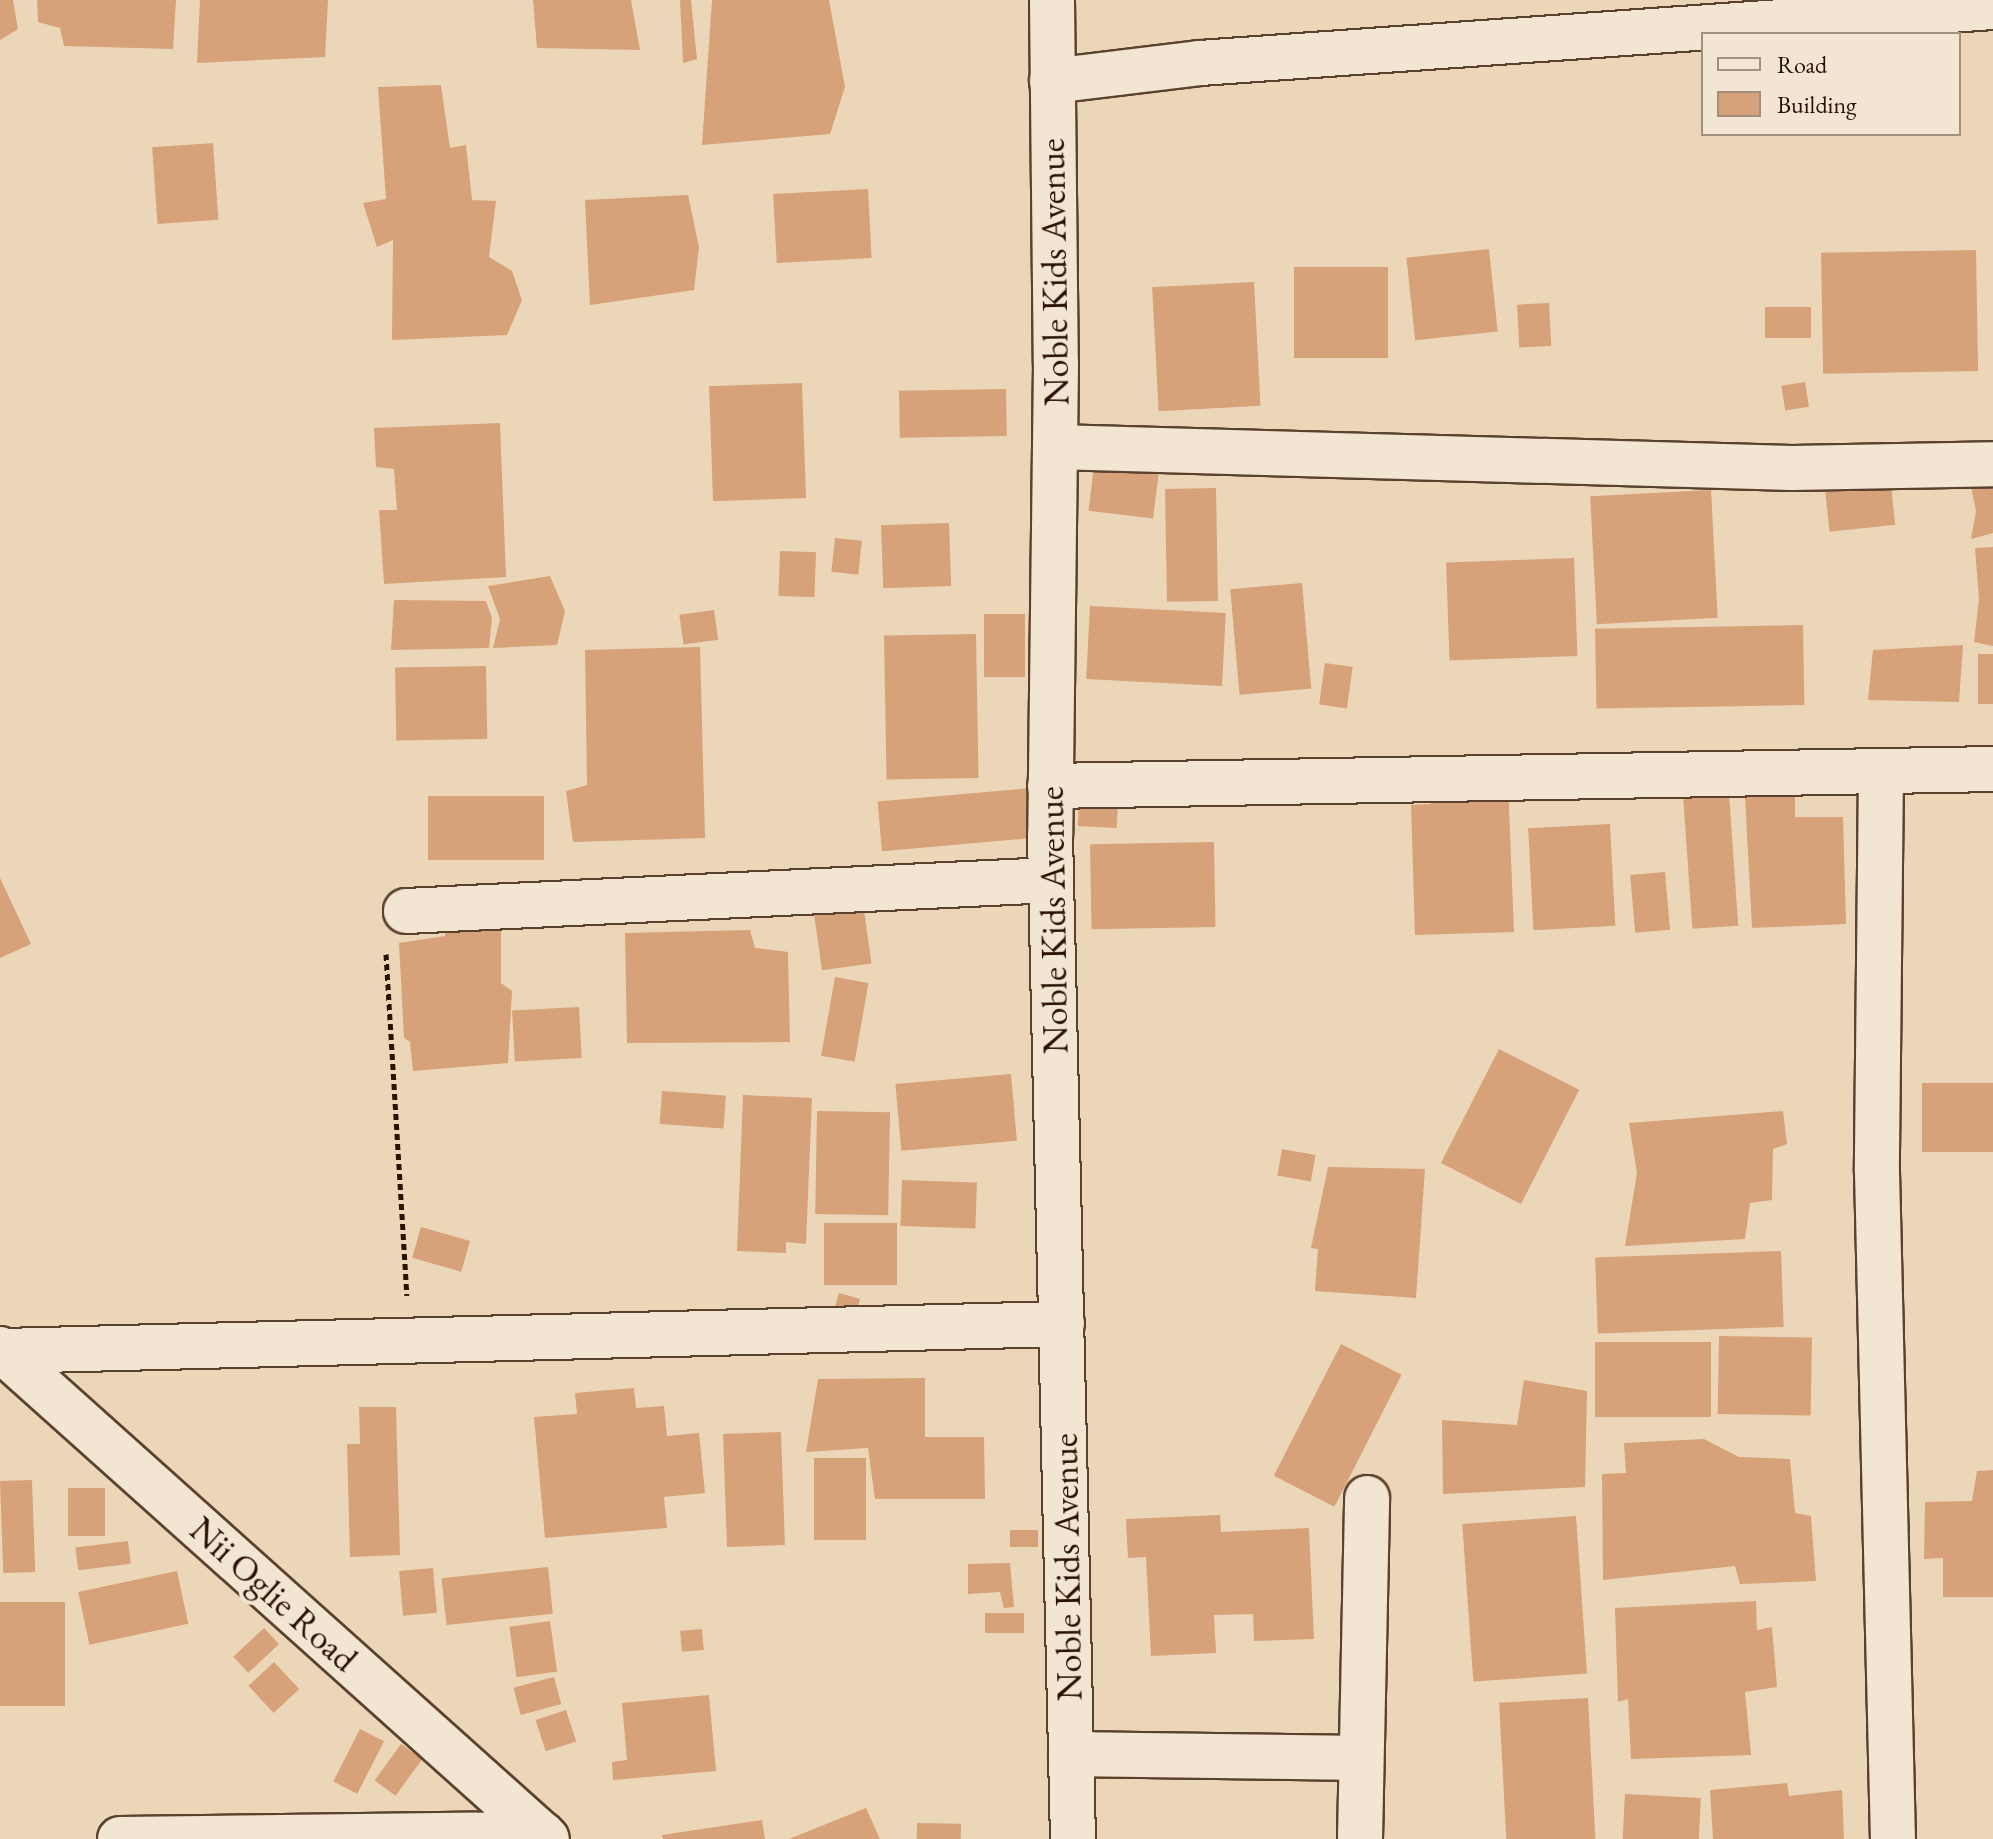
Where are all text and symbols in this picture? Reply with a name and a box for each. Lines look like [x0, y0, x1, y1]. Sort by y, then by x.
legend [1701, 32, 1961, 136]
text: Road [1777, 49, 1827, 80]
text: Building [1777, 89, 1857, 120]
street label: Noble Kids Avenue [1030, 138, 1078, 406]
street label: Noble Kids Avenue [1029, 786, 1077, 1054]
street label: Noble Kids Avenue [1043, 1433, 1091, 1701]
street label: Nii Oglie Road [181, 1508, 367, 1680]

